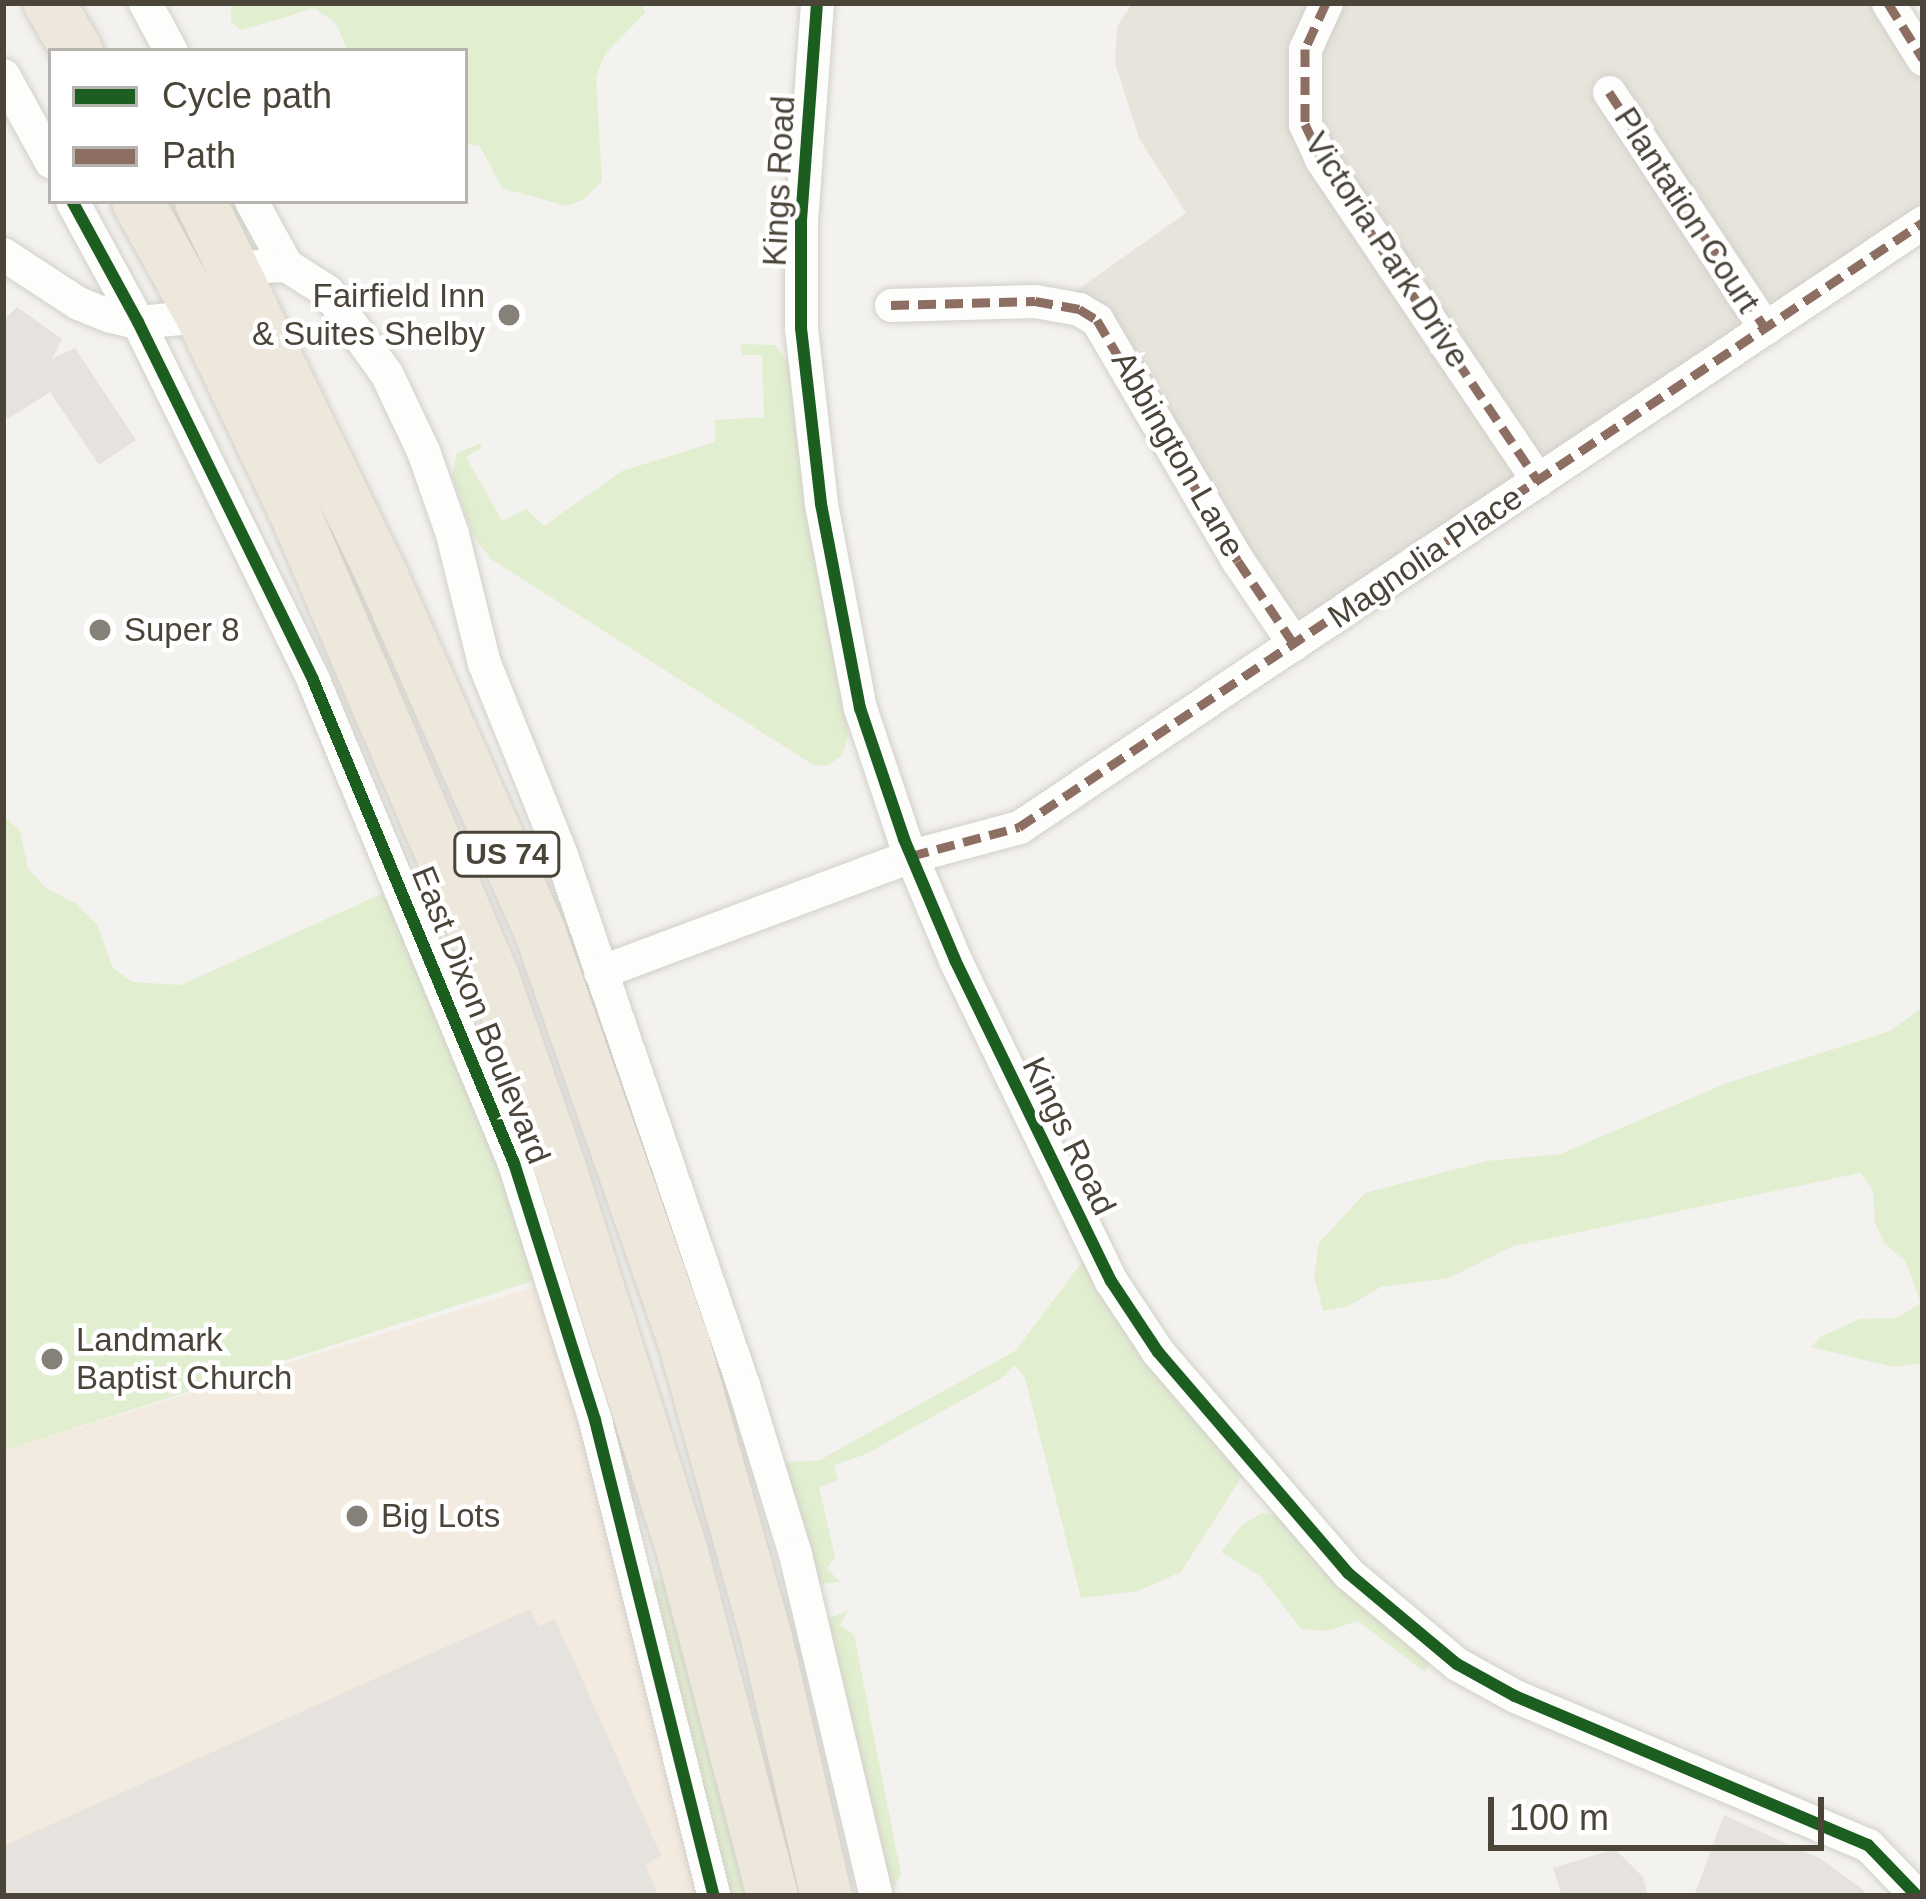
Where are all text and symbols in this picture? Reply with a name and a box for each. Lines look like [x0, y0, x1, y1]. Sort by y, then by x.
legend [48, 48, 468, 204]
text: Cycle path [162, 75, 332, 116]
street label: Kings Road [755, 95, 803, 267]
street label: Plantation Court [1606, 100, 1768, 320]
street label: Victoria Park Drive [1296, 125, 1478, 375]
text: Path [162, 135, 236, 176]
place label: Fairfield Inn & Suites Shelby [252, 276, 485, 354]
marker: Fairfield Inn & Suites Shelby [496, 302, 522, 328]
street label: Abbington Lane [1103, 344, 1253, 564]
street label: Magnolia Place [1320, 477, 1530, 637]
place label: Super 8 [124, 610, 240, 650]
marker: Super 8 [87, 617, 113, 643]
road number: US 74 [453, 830, 561, 878]
street label: East Dixon Boulevard [403, 860, 559, 1170]
street label: Kings Road [1014, 1051, 1124, 1221]
place label: Landmark Baptist Church [76, 1320, 292, 1398]
marker: Landmark Baptist Church [39, 1346, 65, 1372]
place label: Big Lots [381, 1496, 500, 1536]
marker: Big Lots [344, 1503, 370, 1529]
scale bar [1494, 1773, 1830, 1847]
text: 100 m [1509, 1797, 1609, 1838]

